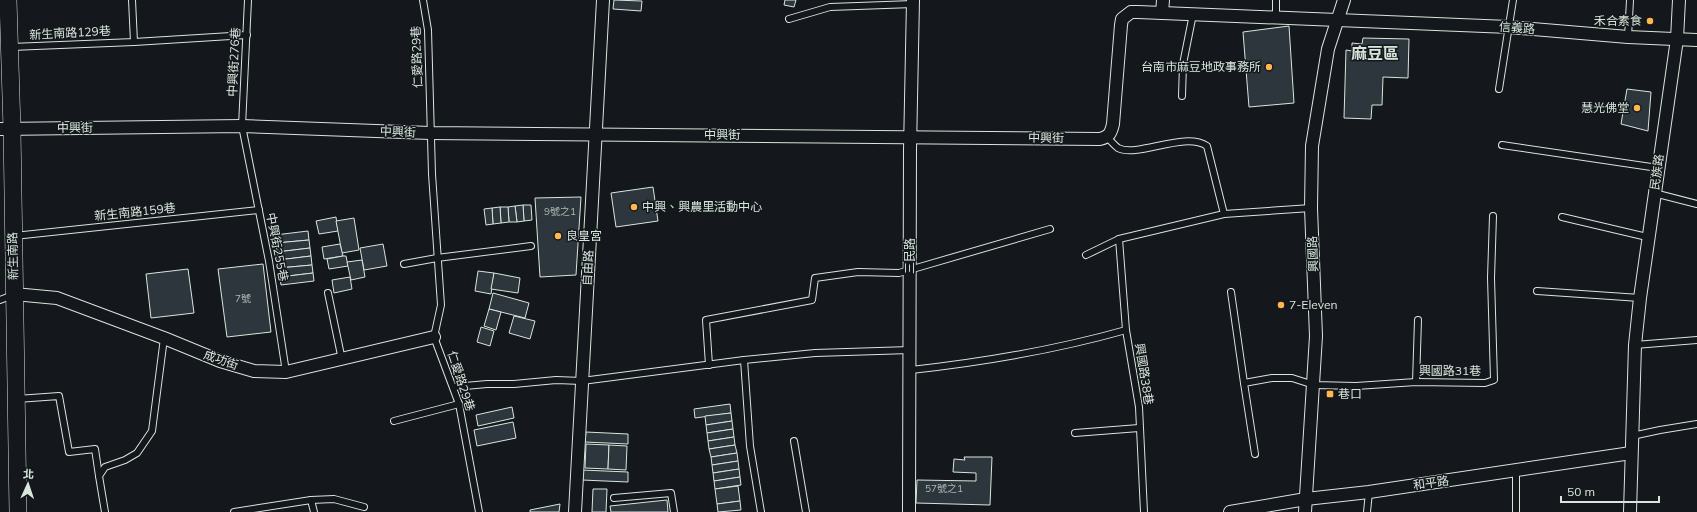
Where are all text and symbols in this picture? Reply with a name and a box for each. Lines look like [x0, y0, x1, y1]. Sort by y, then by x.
place label: 禾合素食 [1594, 13, 1642, 28]
marker: 禾合素食 [1645, 16, 1655, 26]
street label: 信義路 [1499, 19, 1536, 36]
street label: 新生南路129巷 [29, 23, 111, 42]
street label: 仁愛路29巷 [408, 26, 425, 88]
street label: 中興街276巷 [224, 27, 243, 97]
district label: 麻豆區 [1351, 43, 1399, 63]
place label: 台南市麻豆地政事務所 [1141, 59, 1261, 74]
marker: 台南市麻豆地政事務所 [1264, 62, 1274, 72]
place label: 慧光佛堂 [1581, 100, 1629, 115]
marker: 慧光佛堂 [1632, 103, 1642, 113]
street label: 中興街 [57, 120, 93, 135]
street label: 中興街 [380, 123, 416, 140]
street label: 中興街 [704, 127, 740, 142]
street label: 中興街 [1028, 130, 1064, 145]
street label: 民族路 [1647, 153, 1666, 191]
place label: 中興、興農里活動中心 [642, 199, 762, 214]
street label: 新生南路159巷 [94, 200, 176, 223]
marker: 中興、興農里活動中心 [629, 202, 639, 212]
house number: 9號之1 [544, 205, 576, 218]
street label: 中興街255巷 [263, 211, 291, 283]
place label: 良皇宮 [566, 228, 602, 243]
marker: 良皇宮 [553, 231, 563, 241]
street label: 新生南路 [5, 232, 20, 280]
street label: 興國路 [1304, 236, 1321, 272]
street label: 三民路 [902, 238, 917, 274]
street label: 自由路 [579, 250, 596, 286]
house number: 7號 [235, 292, 251, 305]
place label: 7-Eleven [1289, 297, 1338, 312]
marker: 7-Eleven [1276, 300, 1286, 310]
street label: 興國路38巷 [1132, 342, 1157, 406]
street label: 成功街 [202, 347, 241, 372]
street label: 仁愛路29巷 [445, 349, 478, 413]
street label: 興國路31巷 [1419, 363, 1481, 378]
place label: 巷口 [1338, 386, 1362, 401]
marker: 巷口 [1325, 389, 1335, 399]
north arrow [8, 464, 48, 504]
text: 北 [23, 467, 34, 481]
street label: 和平路 [1412, 473, 1450, 492]
scale bar [1561, 478, 1659, 504]
house number: 57號之1 [925, 482, 963, 495]
text: 50 m [1567, 484, 1595, 499]

